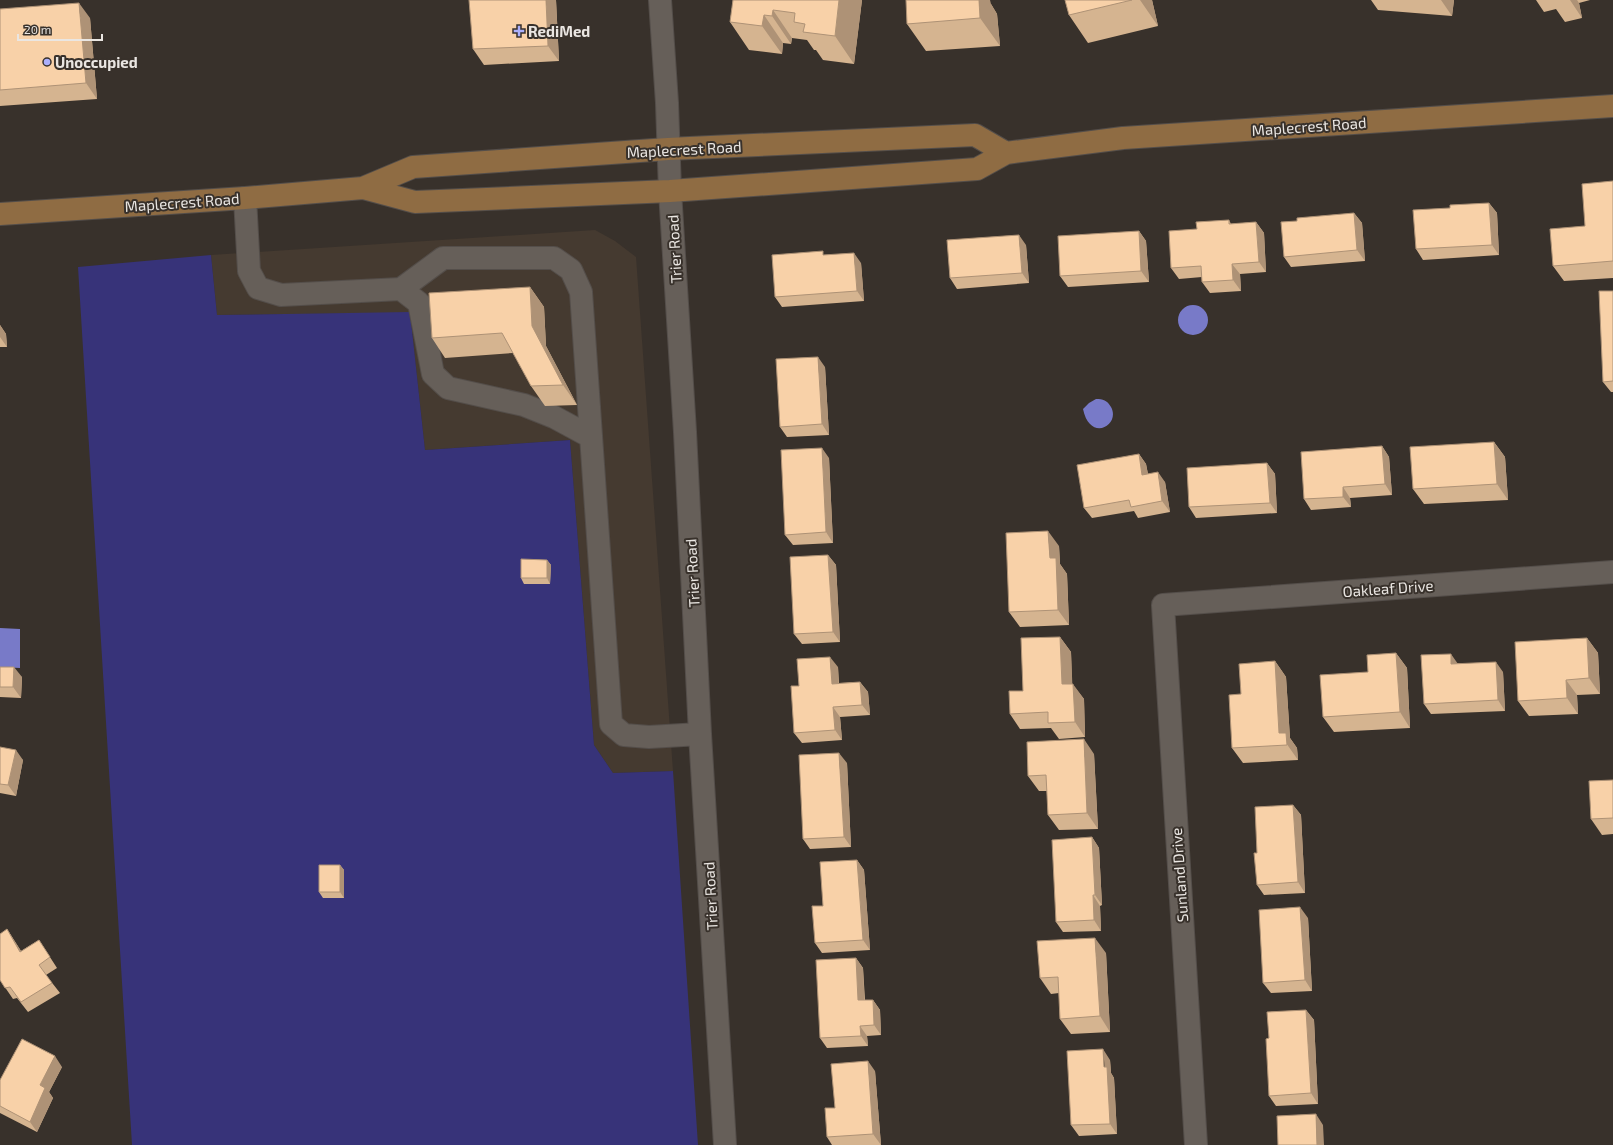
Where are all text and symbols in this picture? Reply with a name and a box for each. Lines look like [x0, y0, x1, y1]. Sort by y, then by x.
scale bar [18, 16, 102, 42]
text: 20 m [24, 22, 51, 36]
place label: RediMed [528, 22, 590, 40]
marker: RediMed [513, 25, 525, 37]
place label: Unoccupied [55, 53, 138, 71]
marker: Unoccupied [42, 57, 52, 67]
street label: Maplecrest Road [1251, 113, 1367, 139]
street label: Maplecrest Road [626, 137, 742, 161]
street label: Maplecrest Road [124, 189, 240, 215]
street label: Trier Road [663, 214, 685, 284]
street label: Trier Road [681, 538, 703, 608]
street label: Oakleaf Drive [1342, 576, 1434, 600]
street label: Sunland Drive [1167, 827, 1191, 923]
street label: Trier Road [699, 861, 721, 931]

